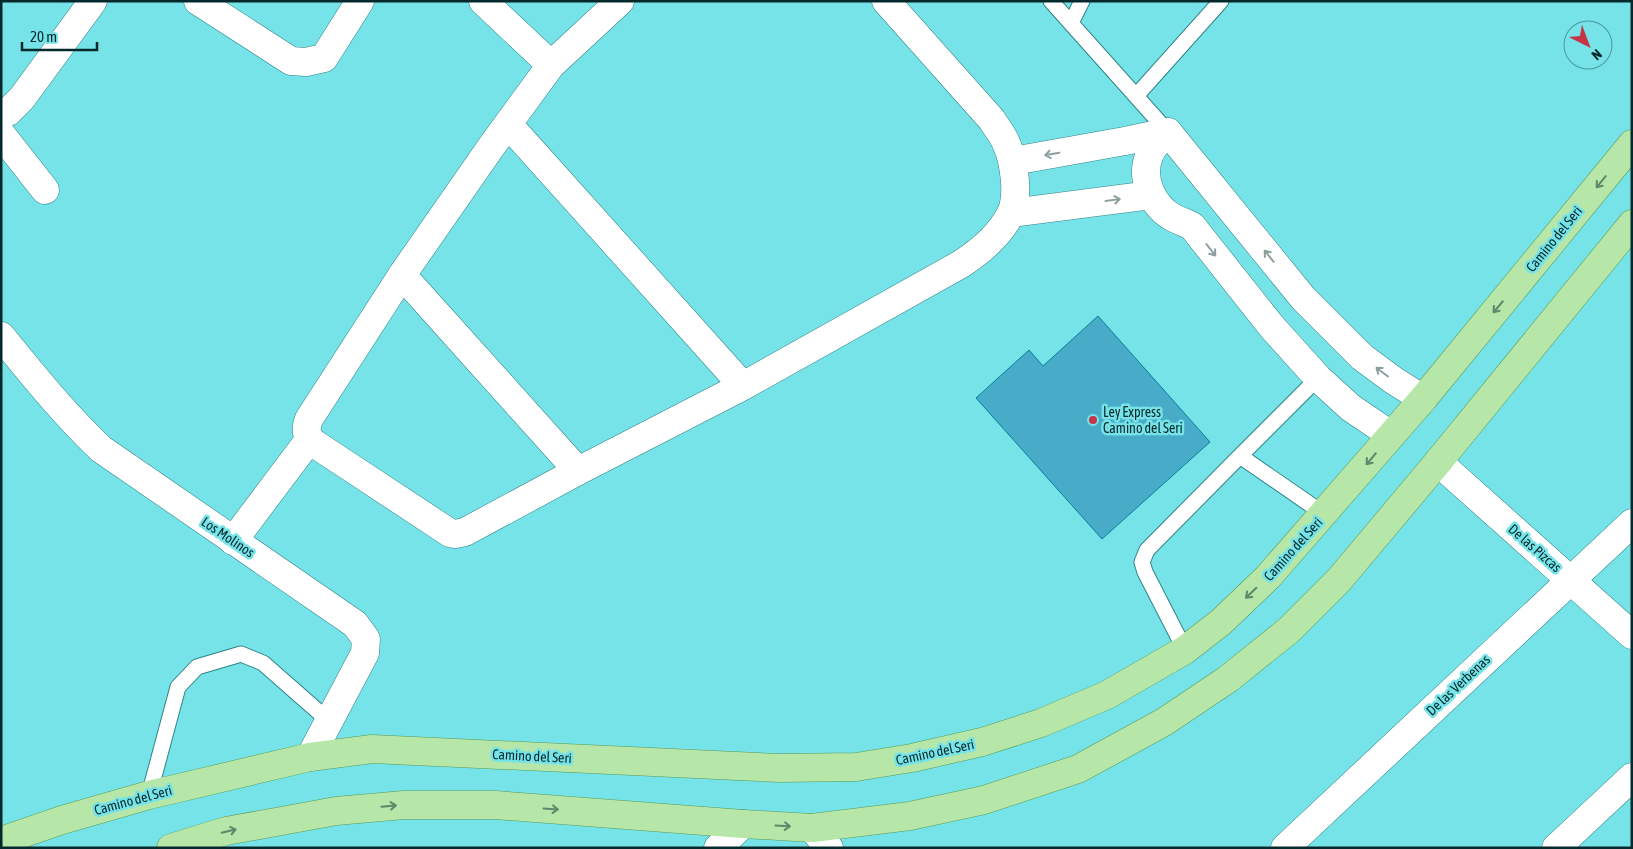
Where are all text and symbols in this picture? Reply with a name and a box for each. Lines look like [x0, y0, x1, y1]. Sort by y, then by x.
scale bar [22, 20, 98, 52]
north arrow [1563, 20, 1613, 70]
text: 20 m [30, 28, 57, 45]
text: N [1588, 46, 1605, 63]
one-way arrow [1045, 150, 1061, 160]
one-way arrow [1595, 175, 1606, 188]
one-way arrow [1105, 195, 1121, 205]
street label: Camino del Seri [1523, 203, 1585, 275]
one-way arrow [1206, 243, 1217, 256]
one-way arrow [1263, 250, 1274, 263]
one-way arrow [1492, 301, 1503, 314]
one-way arrow [1375, 367, 1389, 377]
place label: Ley Express Camino del Seri [1103, 404, 1183, 436]
marker: Ley Express Camino del Seri [1087, 414, 1099, 426]
one-way arrow [1366, 452, 1377, 465]
street label: Los Molinos [199, 514, 257, 560]
street label: Camino del Seri [1260, 514, 1326, 584]
street label: De las Pizcas [1505, 521, 1565, 575]
one-way arrow [1245, 587, 1257, 599]
street label: De las Verbenas [1423, 651, 1493, 719]
street label: Camino del Seri [894, 736, 976, 768]
street label: Camino del Seri [492, 746, 572, 766]
street label: Camino del Seri [92, 782, 174, 818]
one-way arrow [381, 801, 397, 811]
one-way arrow [543, 804, 559, 814]
one-way arrow [775, 822, 791, 831]
one-way arrow [220, 826, 236, 835]

